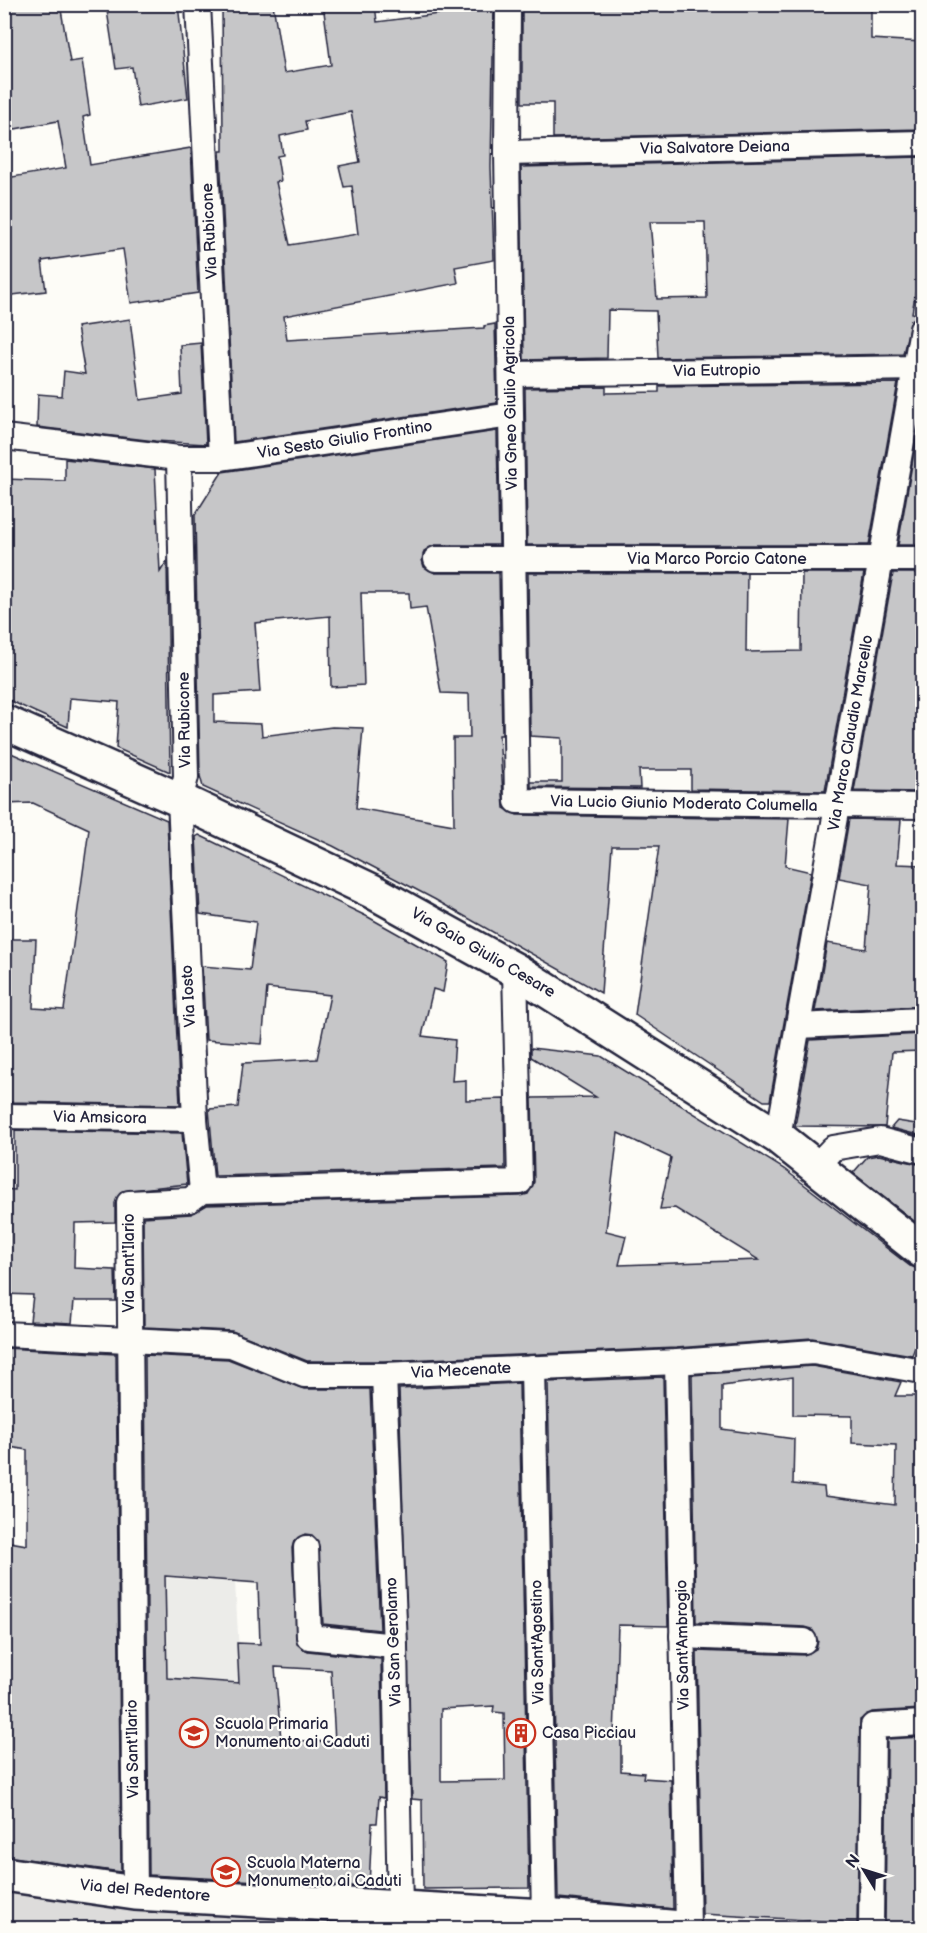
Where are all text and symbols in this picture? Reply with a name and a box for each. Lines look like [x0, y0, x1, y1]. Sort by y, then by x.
street label: Via Salvatore Deiana [640, 137, 790, 159]
street label: Via Rubicone [198, 182, 222, 280]
street label: Via Gneo Giulio Agricola [500, 316, 522, 490]
street label: Via Eutropio [673, 361, 761, 381]
street label: Via Sesto Giulio Frontino [256, 417, 434, 463]
street label: Via Marco Porcio Catone [627, 550, 807, 569]
street label: Via Marco Claudio Marcello [824, 633, 878, 833]
street label: Via Rubicone [175, 671, 195, 768]
street label: Via Lucio Giunio Moderato Columella [550, 792, 818, 816]
street label: Via Gaio Giulio Cesare [407, 904, 559, 1002]
street label: Via Iosto [178, 964, 200, 1028]
street label: Via Amsicora [53, 1108, 147, 1128]
street label: Via Sant'Ilario [120, 1213, 139, 1313]
street label: Via Mecenate [410, 1359, 512, 1383]
street label: Via San Gerolamo [382, 1577, 406, 1707]
street label: Via Sant'Ambrogio [672, 1579, 694, 1711]
street label: Via Sant'Agostino [527, 1580, 549, 1704]
street label: Via Sant'Ilario [123, 1699, 143, 1799]
place label: Scuola Primaria Monumento ai Caduti [215, 1715, 370, 1752]
school or university icon: Scuola Primaria Monumento ai Caduti [178, 1717, 210, 1749]
building icon: Casa Picciau [505, 1717, 537, 1749]
place label: Casa Picciau [542, 1724, 636, 1743]
north arrow [834, 1840, 894, 1900]
text: N [842, 1851, 865, 1872]
place label: Scuola Materna Monumento ai Caduti [247, 1854, 402, 1891]
school or university icon: Scuola Materna Monumento ai Caduti [210, 1856, 242, 1888]
street label: Via del Redentore [79, 1876, 211, 1906]

